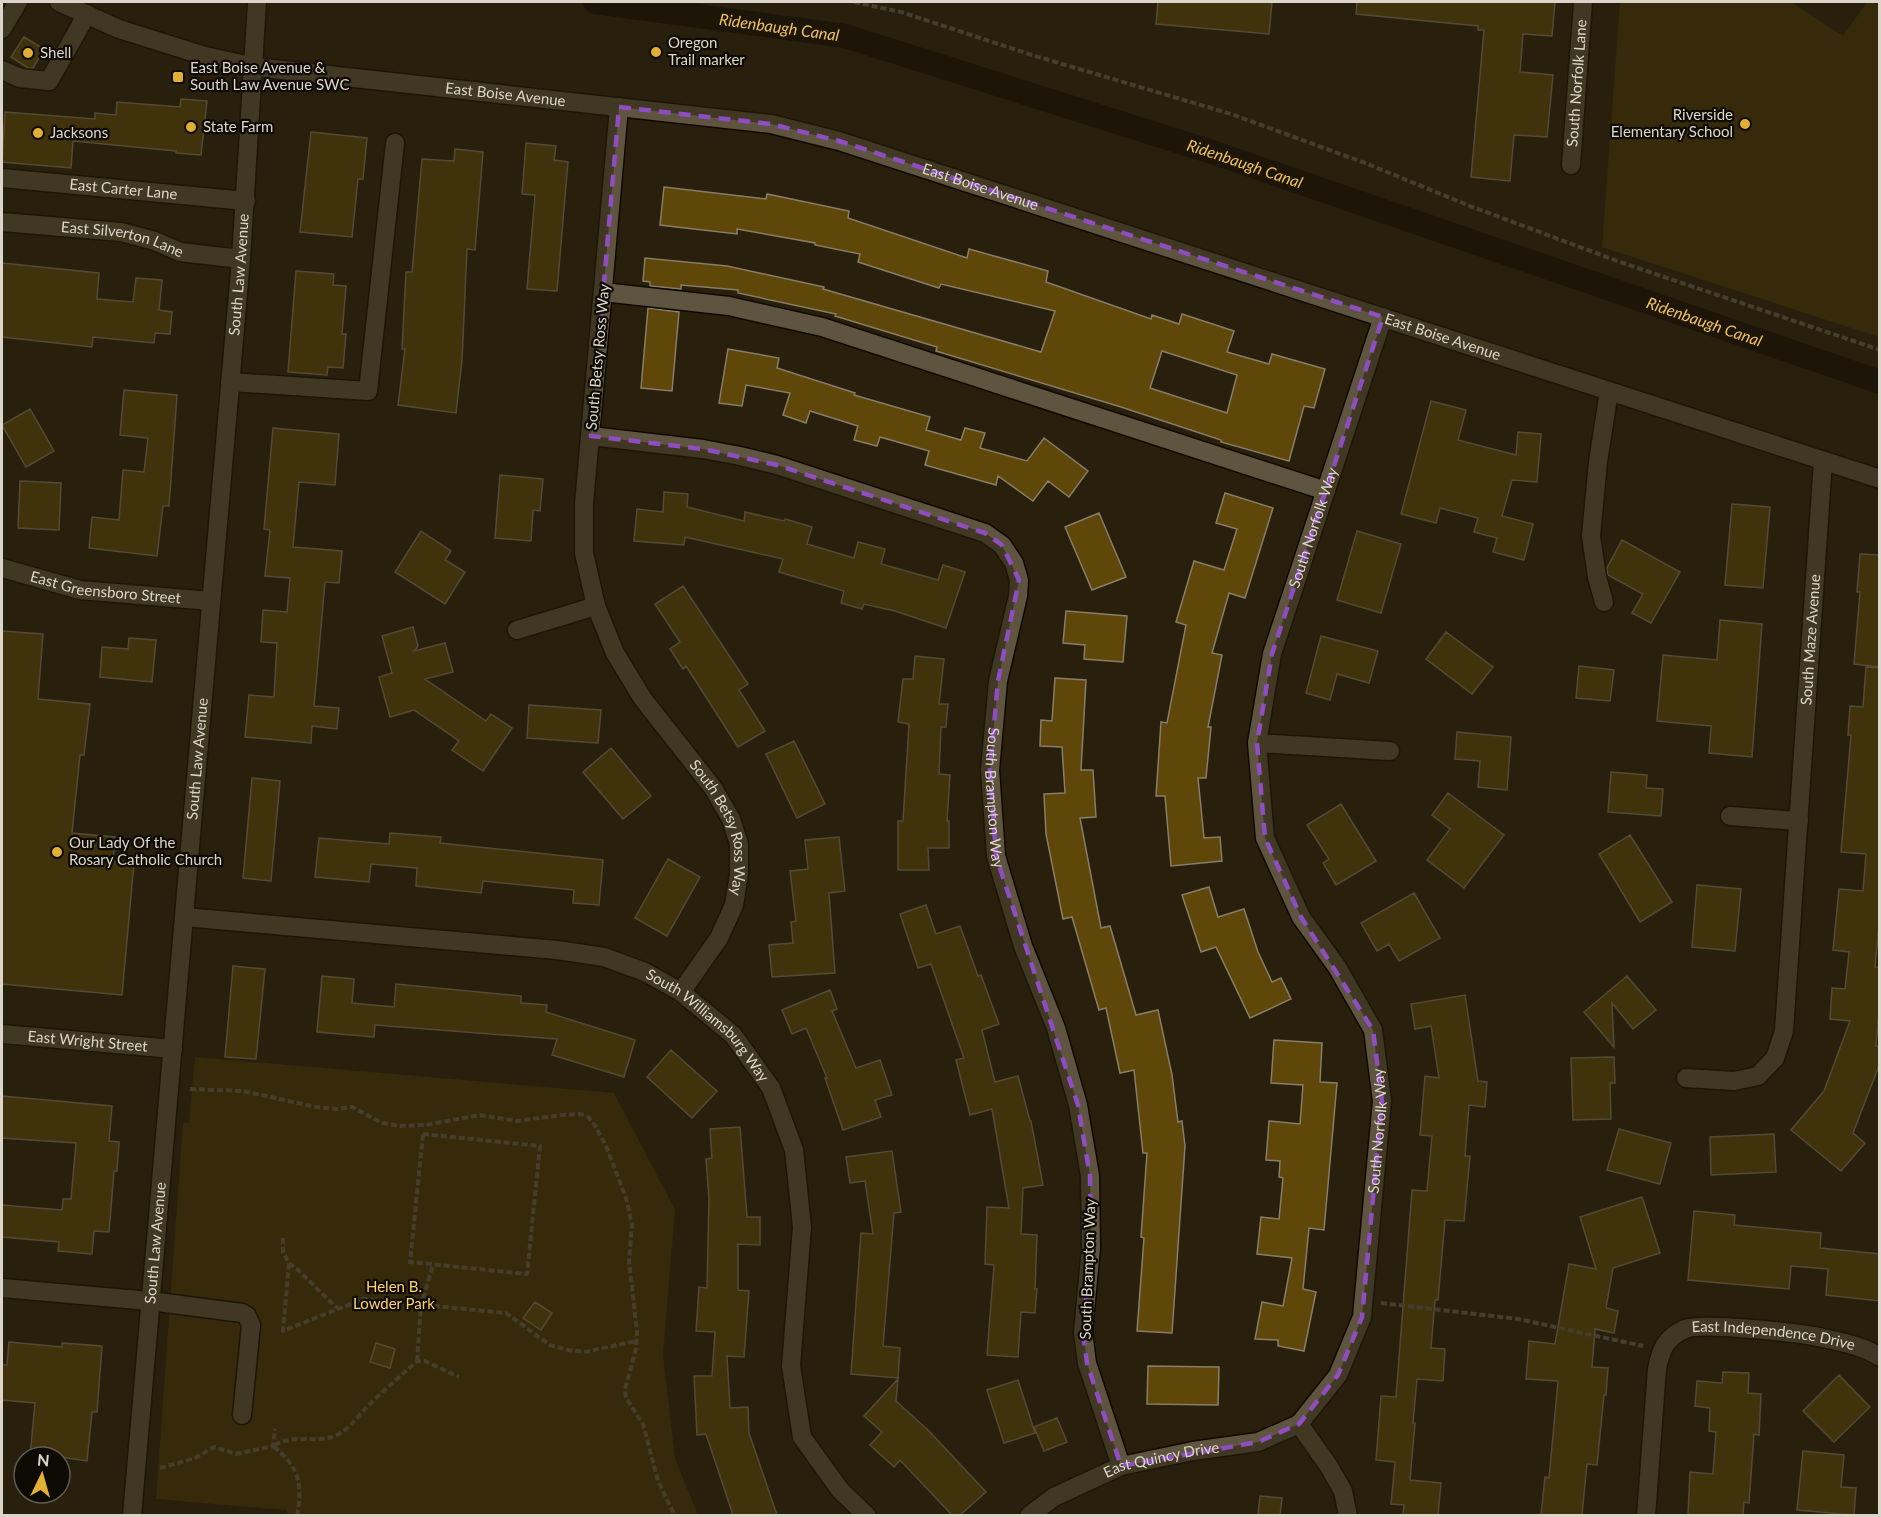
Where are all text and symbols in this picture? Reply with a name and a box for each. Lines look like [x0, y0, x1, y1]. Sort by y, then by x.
water label: Ridenbaugh Canal [718, 9, 841, 44]
street label: South Norfolk Lane [1562, 19, 1590, 148]
place label: Oregon Trail marker [668, 33, 745, 68]
place label: Shell [40, 43, 71, 61]
marker: Oregon Trail marker [649, 45, 663, 59]
marker: Shell [21, 46, 35, 60]
place label: East Boise Avenue & South Law Avenue SWC [190, 58, 349, 93]
marker: East Boise Avenue & South Law Avenue SWC [171, 70, 185, 84]
street label: East Boise Avenue [444, 78, 567, 109]
place label: Riverside Elementary School [1611, 105, 1733, 140]
place label: State Farm [203, 117, 273, 135]
marker: Riverside Elementary School [1738, 117, 1752, 131]
marker: State Farm [184, 120, 198, 134]
place label: Jacksons [50, 123, 108, 141]
marker: Jacksons [31, 126, 45, 140]
water label: Ridenbaugh Canal [1185, 135, 1306, 192]
street label: East Boise Avenue [920, 159, 1041, 213]
street label: East Carter Lane [69, 174, 178, 203]
street label: South Law Avenue [224, 213, 252, 336]
street label: East Silverton Lane [60, 217, 187, 260]
street label: South Betsy Ross Way [582, 283, 612, 431]
water label: Ridenbaugh Canal [1644, 292, 1765, 350]
street label: East Boise Avenue [1383, 309, 1503, 363]
street label: South Norfolk Way [1284, 465, 1341, 590]
street label: East Greensboro Street [28, 566, 182, 606]
street label: South Maze Avenue [1796, 573, 1823, 706]
street label: South Law Avenue [182, 697, 211, 820]
street label: South Brampton Way [982, 727, 1009, 870]
street label: South Betsy Ross Way [686, 756, 749, 897]
place label: Our Lady Of the Rosary Catholic Church [69, 833, 222, 868]
marker: Our Lady Of the Rosary Catholic Church [50, 845, 64, 859]
street label: South Williamsburg Way [643, 964, 774, 1085]
street label: East Wright Street [27, 1026, 149, 1055]
street label: South Norfolk Way [1363, 1067, 1390, 1194]
street label: South Law Avenue [140, 1181, 169, 1305]
street label: South Brampton Way [1076, 1198, 1098, 1340]
park label: Helen B. Lowder Park [353, 1277, 435, 1312]
street label: East Independence Drive [1691, 1317, 1857, 1353]
street label: East Quincy Drive [1100, 1437, 1220, 1481]
north arrow [12, 1445, 72, 1505]
text: N [36, 1450, 50, 1470]

